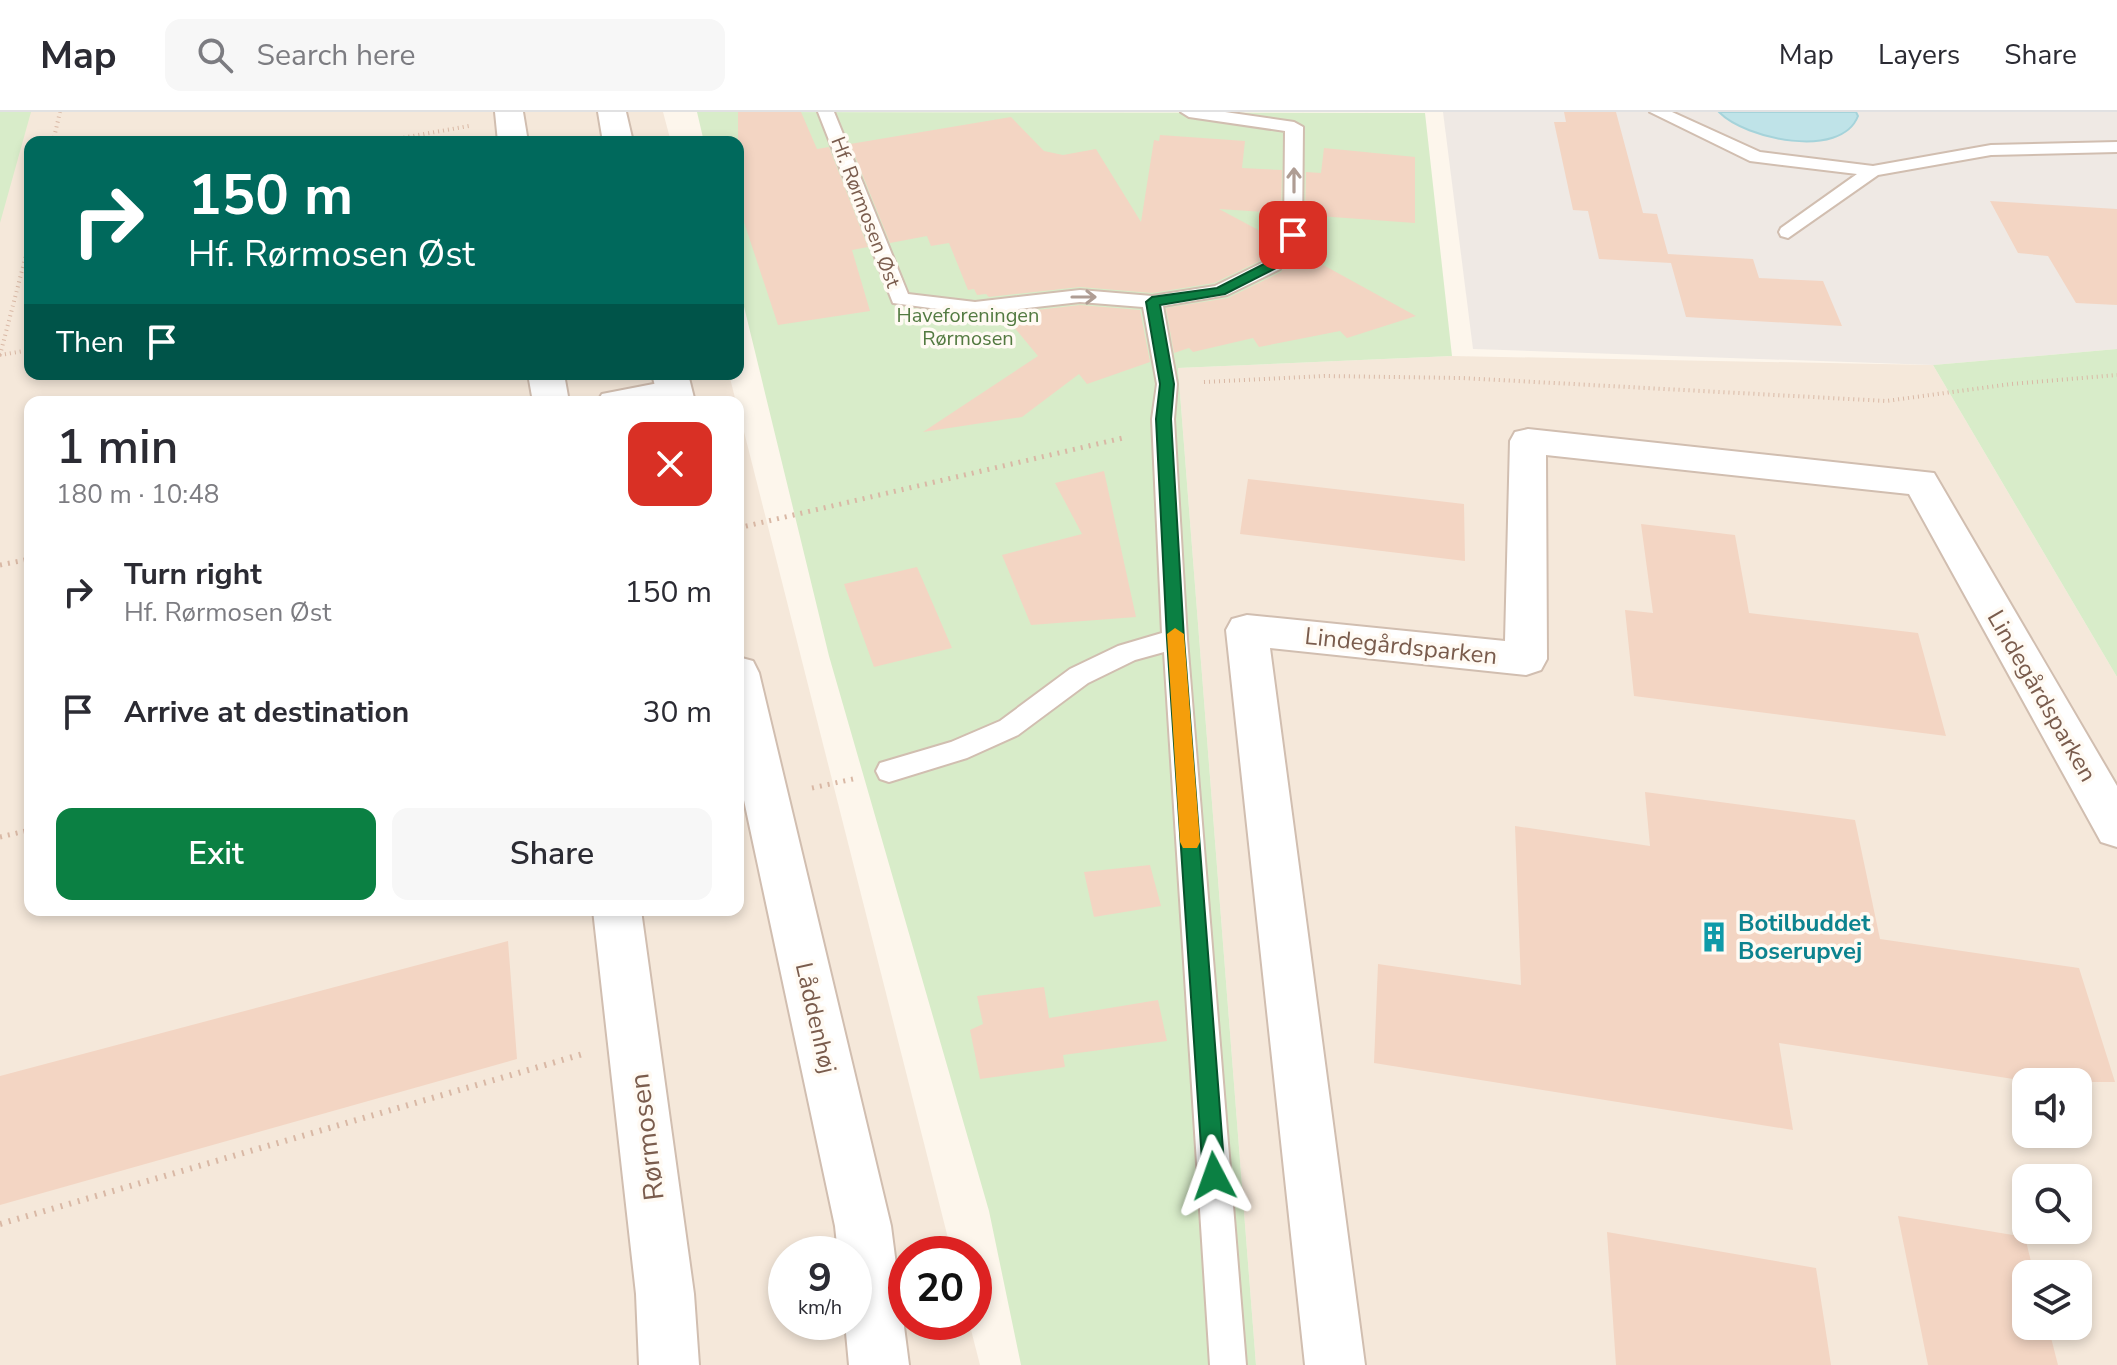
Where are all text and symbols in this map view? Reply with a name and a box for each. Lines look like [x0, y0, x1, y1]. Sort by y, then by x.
search box [165, 19, 725, 91]
text: Map [40, 30, 117, 81]
icon: search [193, 33, 237, 77]
text: Search here [257, 35, 416, 76]
text: Map [1779, 36, 1834, 74]
text: Layers [1878, 36, 1960, 74]
text: Share [2004, 36, 2077, 74]
street label: Hf. Rørmosen Øst [824, 133, 907, 292]
text: 150 m [188, 157, 353, 234]
one-way arrow [1286, 167, 1302, 194]
icon: right [56, 168, 160, 272]
pin [1259, 201, 1327, 269]
icon: arrive [1271, 213, 1315, 257]
text: Hf. Rørmosen Øst [188, 230, 475, 279]
one-way arrow [1070, 289, 1096, 305]
park label: Haveforeningen Rørmosen [897, 302, 1039, 352]
icon: arrive [140, 320, 184, 364]
text: Then [56, 322, 124, 363]
text: 1 min [56, 414, 178, 480]
button: close [628, 422, 712, 506]
text: 180 m · 10:48 [56, 477, 219, 512]
text: Turn right [124, 554, 262, 595]
icon: right [56, 570, 100, 614]
text: 150 m [625, 572, 712, 613]
text: Hf. Rørmosen Øst [124, 595, 331, 630]
street label: Lindegårdsparken [1980, 604, 2104, 788]
street label: Lindegårdsparken [1303, 620, 1499, 672]
icon: arrive [56, 690, 100, 734]
text: Arrive at destination [124, 692, 409, 733]
text: 30 m [643, 692, 712, 733]
button: Exit [56, 808, 376, 900]
button: Share [392, 808, 712, 900]
place label: Botilbuddet Boserupvej [1738, 907, 1871, 967]
building icon: Botilbuddet Boserupvej [1697, 920, 1731, 954]
street label: Låddenhøj [788, 959, 844, 1077]
map controls [2012, 1068, 2092, 1340]
button: sound [2012, 1068, 2092, 1148]
street label: Rørmosen [620, 1071, 674, 1203]
position arrow [1172, 1134, 1256, 1218]
button: search [2012, 1164, 2092, 1244]
speed limit sign: 20 [888, 1236, 992, 1340]
text: 9 [808, 1251, 832, 1305]
button: layers [2012, 1260, 2092, 1340]
text: km/h [798, 1294, 842, 1321]

